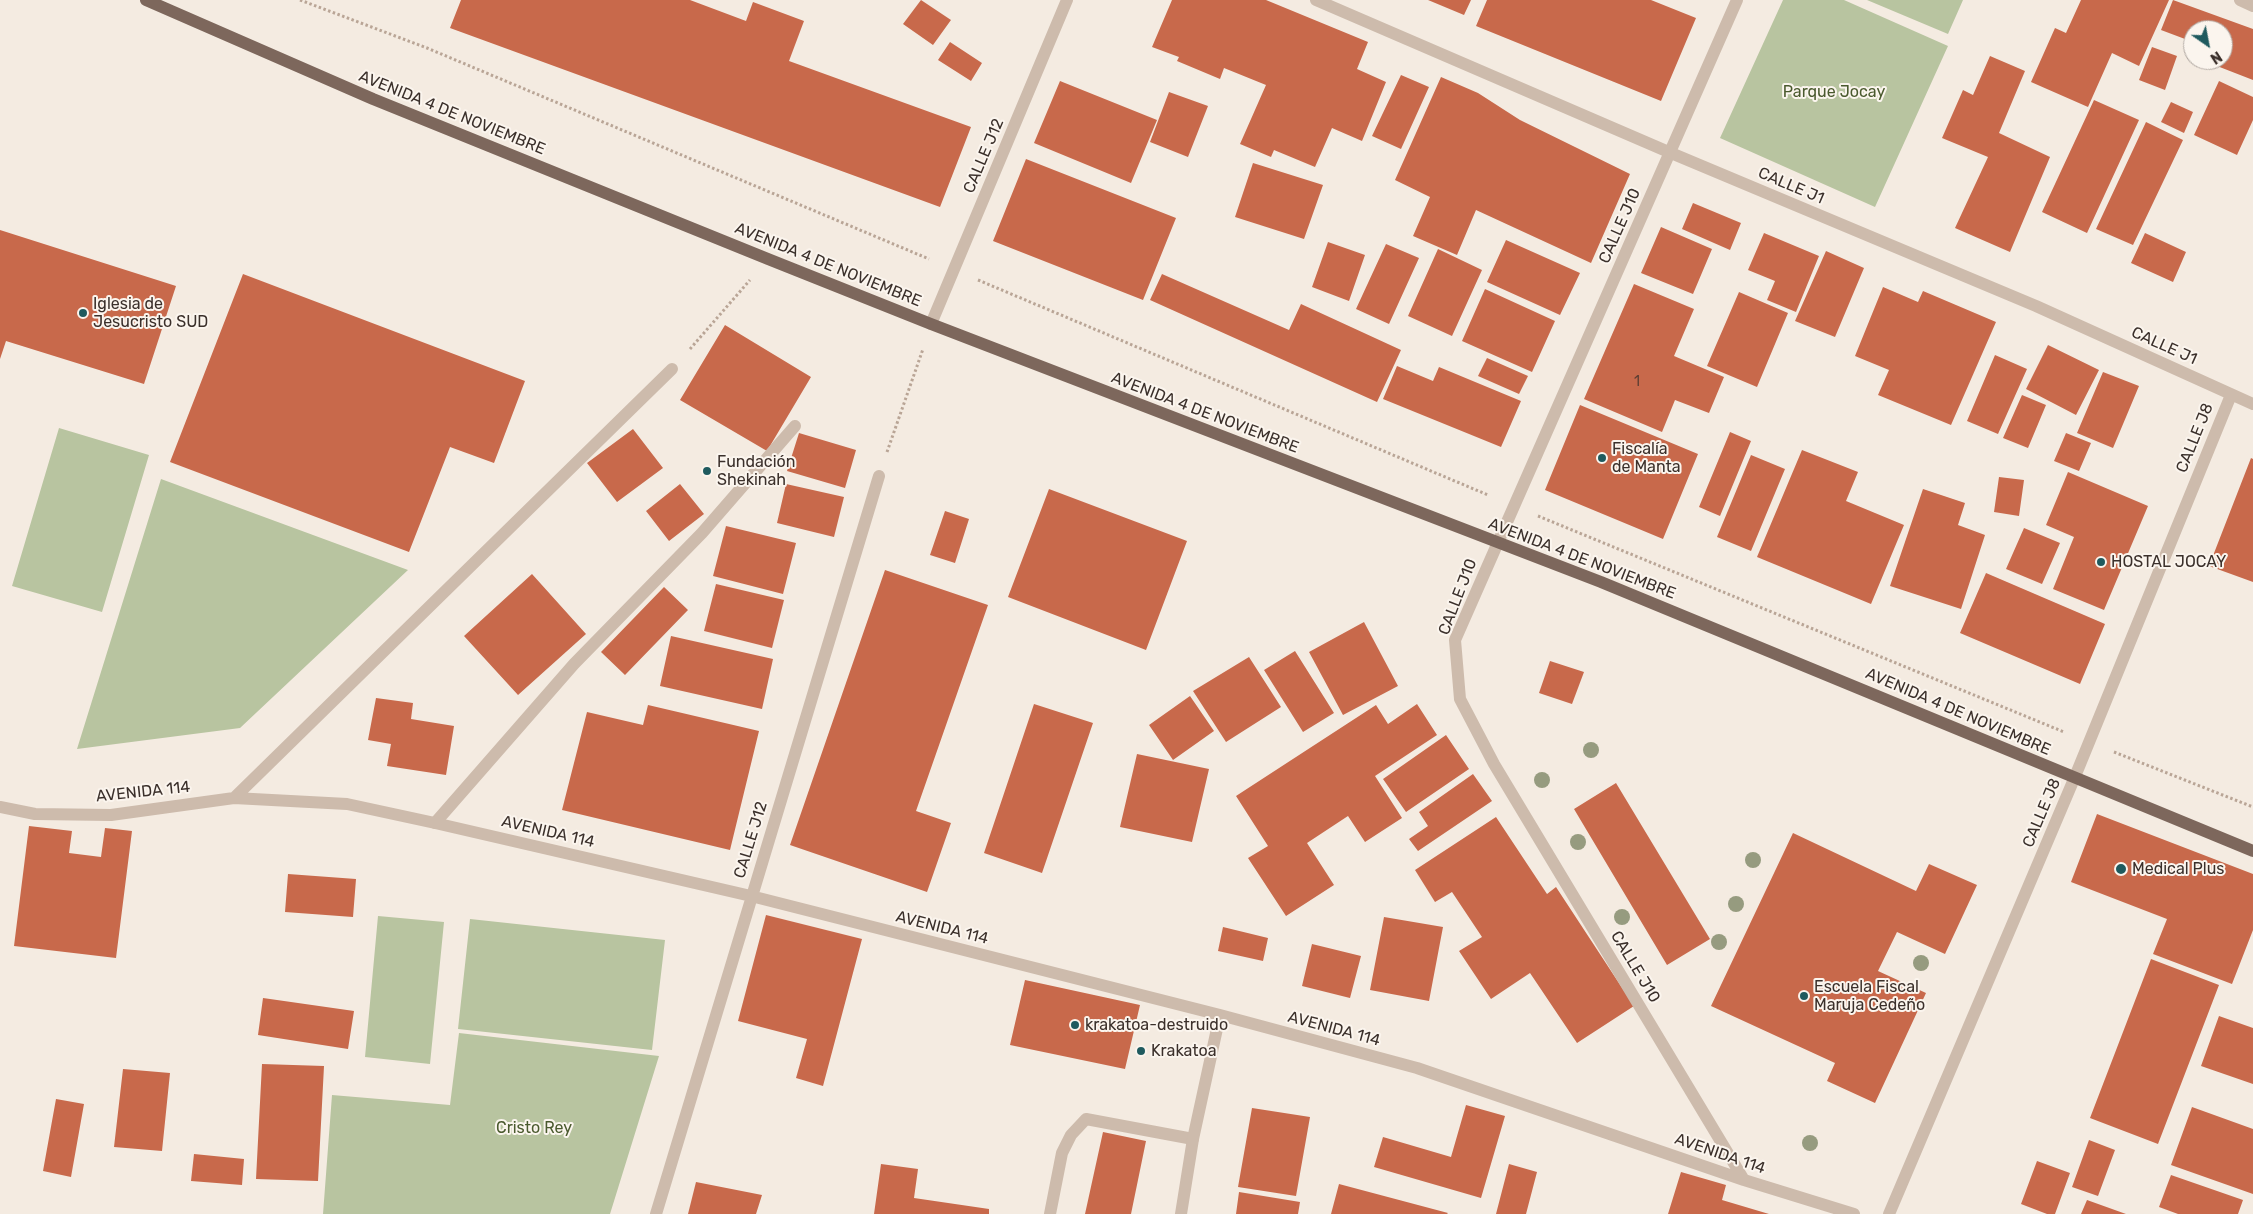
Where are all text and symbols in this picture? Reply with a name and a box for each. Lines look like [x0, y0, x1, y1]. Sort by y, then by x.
north arrow [2183, 20, 2233, 70]
text: N [2207, 47, 2225, 67]
street label: AVENIDA 4 DE NOVIEMBRE [356, 67, 548, 159]
park label: Parque Jocay [1783, 82, 1885, 102]
street label: CALLE J12 [960, 116, 1008, 196]
street label: CALLE J1 [1755, 164, 1827, 208]
street label: CALLE J10 [1595, 186, 1645, 266]
street label: AVENIDA 4 DE NOVIEMBRE [732, 219, 924, 311]
place label: Iglesia de Jesucristo SUD [93, 294, 208, 332]
marker: Iglesia de Jesucristo SUD [77, 307, 89, 319]
street label: CALLE J1 [2128, 323, 2200, 369]
street label: AVENIDA 4 DE NOVIEMBRE [1109, 368, 1301, 458]
house number: 1 [1634, 374, 1640, 390]
street label: CALLE J8 [2172, 400, 2218, 476]
place label: Fiscalía de Manta [1612, 439, 1681, 477]
place label: Fundación Shekinah [717, 452, 795, 490]
marker: Fiscalía de Manta [1596, 452, 1608, 464]
marker: Fundación Shekinah [701, 465, 713, 477]
street label: AVENIDA 4 DE NOVIEMBRE [1486, 514, 1678, 604]
place label: HOSTAL JOCAY [2111, 552, 2226, 572]
street label: CALLE J10 [1435, 556, 1481, 638]
marker: HOSTAL JOCAY [2095, 556, 2107, 568]
street label: AVENIDA 4 DE NOVIEMBRE [1863, 664, 2053, 760]
street label: CALLE J8 [2019, 776, 2065, 850]
street label: AVENIDA 114 [95, 778, 191, 806]
street label: CALLE J12 [730, 799, 772, 881]
street label: AVENIDA 114 [500, 812, 596, 852]
place label: Medical Plus [2132, 859, 2224, 879]
marker: Medical Plus [2114, 862, 2128, 876]
street label: AVENIDA 114 [894, 907, 990, 949]
street label: CALLE J10 [1606, 928, 1664, 1006]
place label: Escuela Fiscal Maruja Cedeño [1814, 977, 1925, 1015]
marker: Escuela Fiscal Maruja Cedeño [1798, 990, 1810, 1002]
street label: AVENIDA 114 [1286, 1007, 1382, 1051]
place label: krakatoa-destruido [1085, 1015, 1228, 1035]
marker: krakatoa-destruido [1069, 1019, 1081, 1031]
place label: Krakatoa [1151, 1041, 1217, 1061]
marker: Krakatoa [1135, 1045, 1147, 1057]
park label: Cristo Rey [496, 1118, 572, 1138]
street label: AVENIDA 114 [1672, 1130, 1768, 1178]

